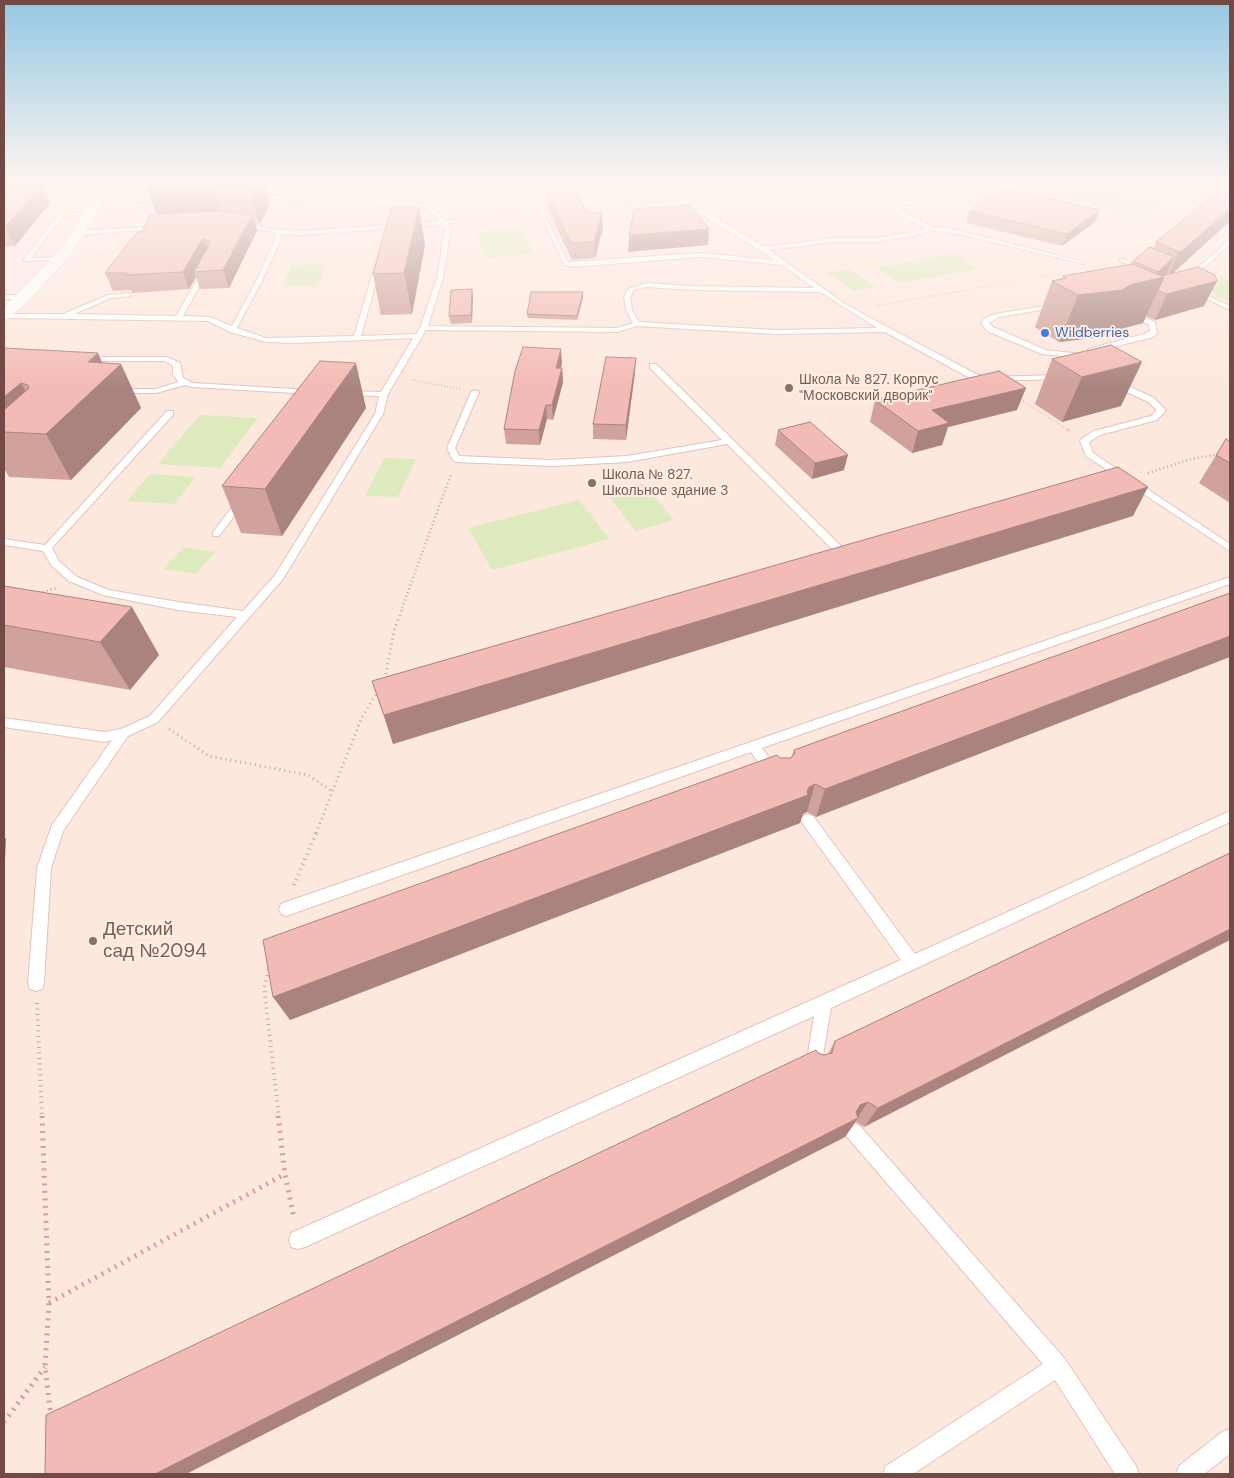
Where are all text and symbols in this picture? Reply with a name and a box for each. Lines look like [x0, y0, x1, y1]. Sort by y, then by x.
place label: Wildberries [1055, 325, 1129, 341]
marker: Wildberries [1039, 327, 1051, 339]
place label: Школа № 827. Корпус "Московский дворик" [799, 372, 938, 404]
marker: Школа № 827. Корпус "Московский дворик" [783, 382, 795, 394]
place label: Школа № 827. Школьное здание 3 [602, 467, 728, 500]
marker: Школа № 827. Школьное здание 3 [586, 477, 598, 489]
place label: Детский сад №2094 [103, 919, 207, 963]
marker: Детский сад №2094 [87, 935, 99, 947]

